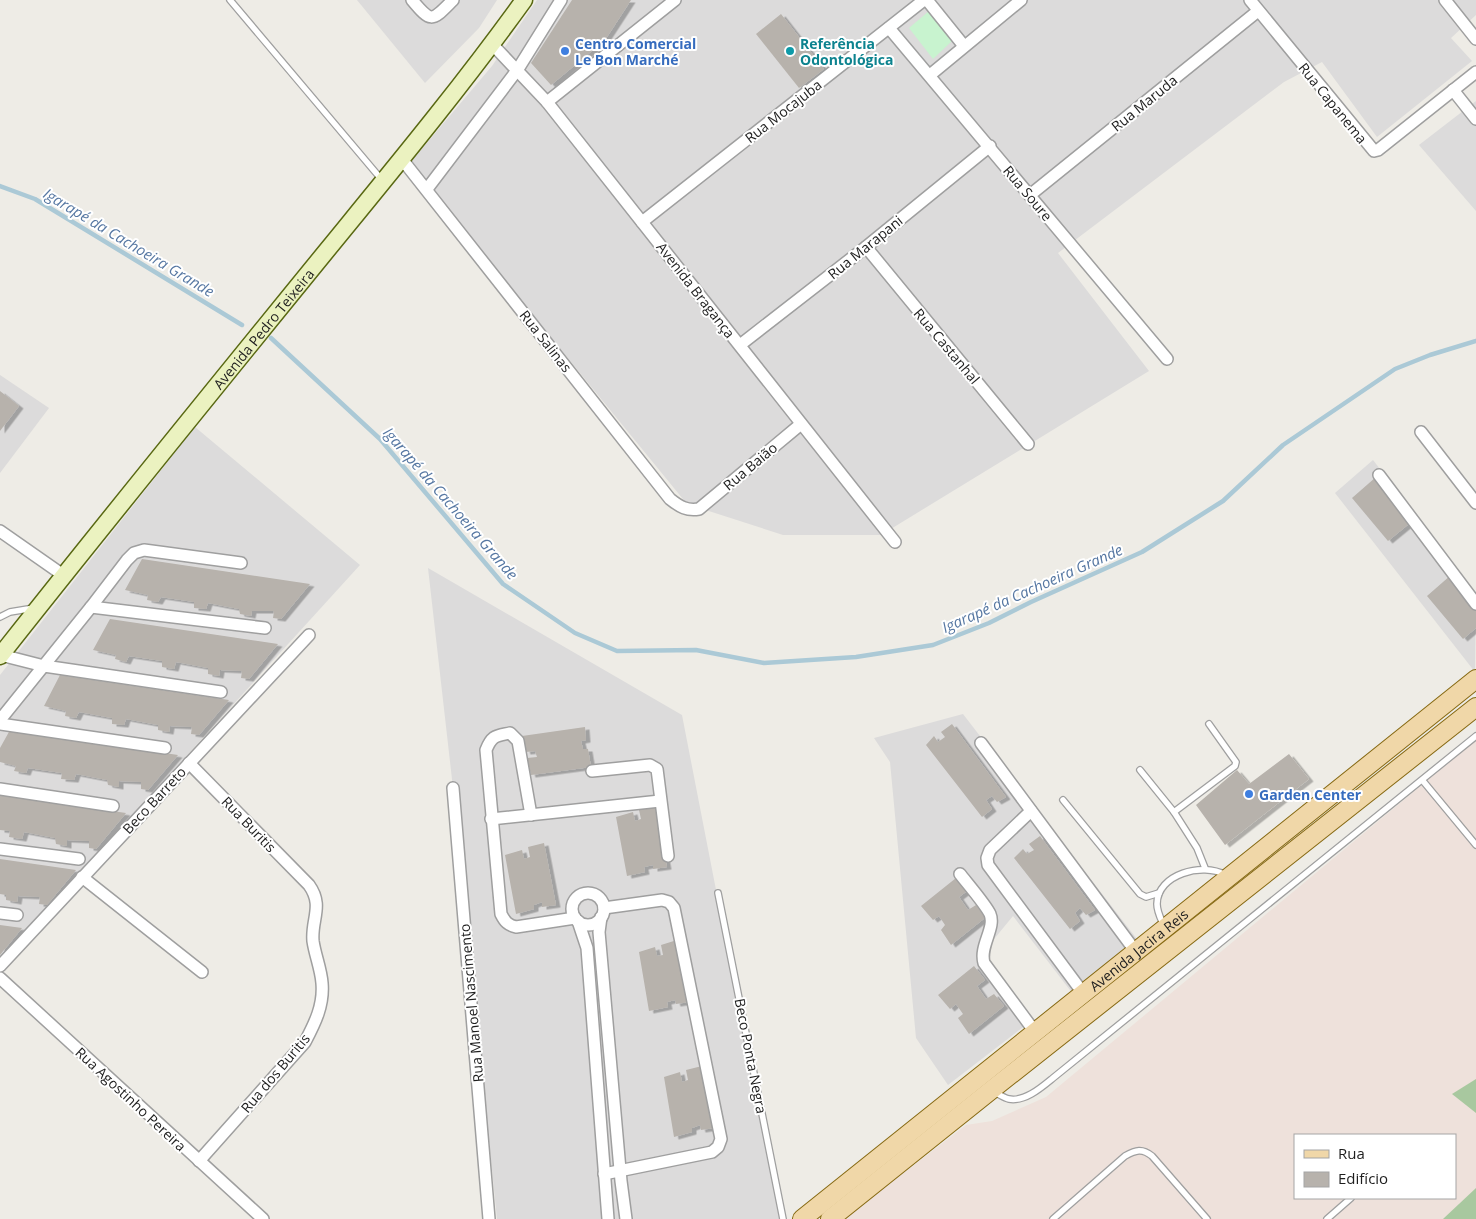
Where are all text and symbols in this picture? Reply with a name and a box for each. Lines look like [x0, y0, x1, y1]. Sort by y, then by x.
place label: Centro Comercial Le Bon Marché [575, 34, 696, 69]
place label: Referência Odontológica [800, 34, 893, 69]
marker: Centro Comercial Le Bon Marché [559, 45, 571, 57]
marker: Referência Odontológica [784, 45, 796, 57]
street label: Rua Capanema [1295, 59, 1371, 147]
street label: Rua Maruda [1107, 71, 1181, 135]
street label: Rua Mocajuba [741, 75, 825, 147]
street label: Rua Soure [999, 161, 1057, 225]
water label: Igarapé da Cachoeira Grande [40, 183, 219, 301]
street label: Rua Marapani [824, 211, 906, 283]
street label: Avenida Bragança [653, 238, 739, 342]
street label: Avenida Pedro Teixeira [208, 265, 318, 393]
street label: Rua Castanhal [910, 304, 984, 388]
street label: Rua Salinas [516, 306, 577, 376]
water label: Igarapé da Cachoeira Grande [379, 423, 523, 584]
street label: Rua Baião [719, 438, 781, 494]
water label: Igarapé da Cachoeira Grande [938, 539, 1126, 637]
street label: Beco Barreto [118, 762, 190, 838]
place label: Garden Center [1259, 785, 1362, 804]
marker: Garden Center [1243, 788, 1255, 800]
street label: Rua Buritis [218, 792, 281, 856]
street label: Avenida Jacira Reis [1085, 904, 1192, 995]
street label: Rua Manoel Nascimento [455, 923, 487, 1083]
street label: Beco Ponta Negra [731, 997, 771, 1115]
street label: Rua dos Buritis [236, 1029, 314, 1117]
street label: Rua Agostinho Pereira [72, 1043, 190, 1155]
legend [1294, 1134, 1456, 1199]
text: Rua [1338, 1143, 1365, 1163]
text: Edifício [1338, 1168, 1388, 1188]

